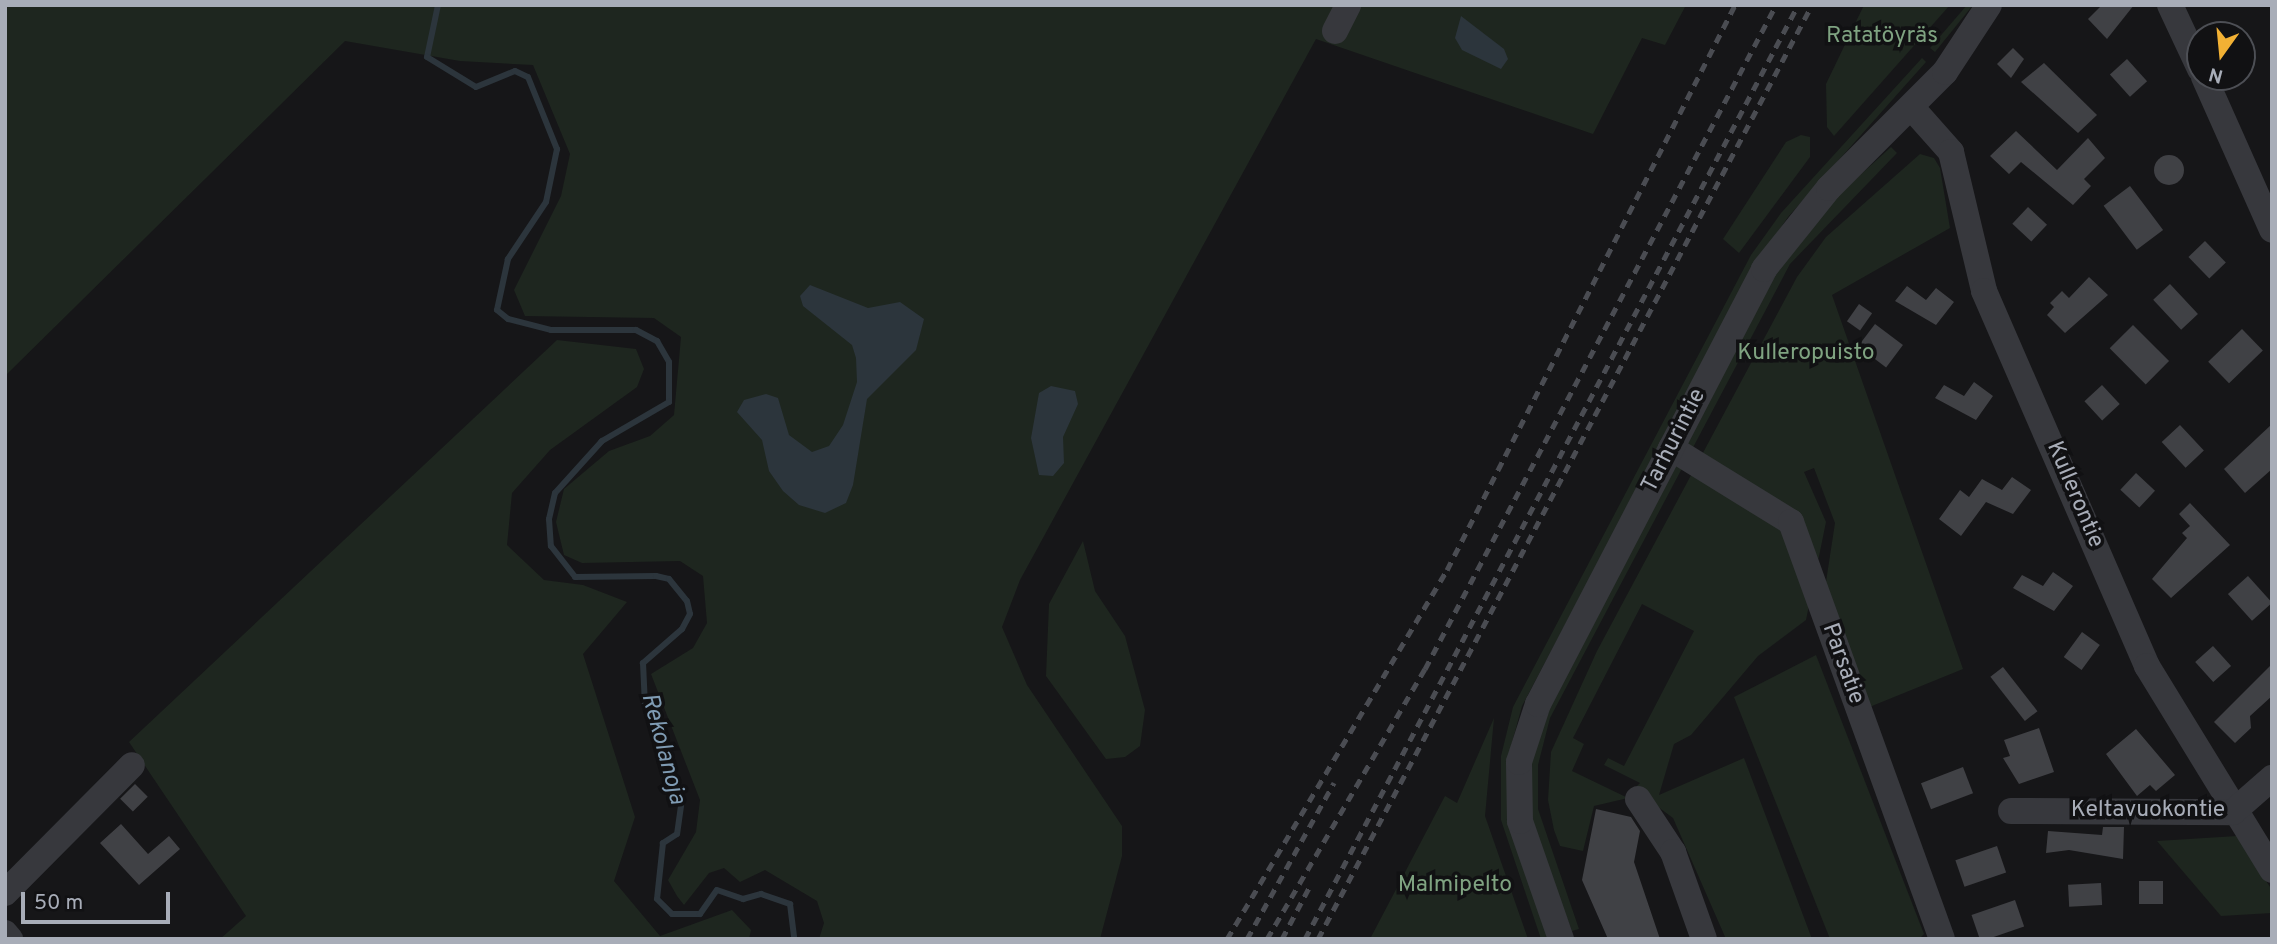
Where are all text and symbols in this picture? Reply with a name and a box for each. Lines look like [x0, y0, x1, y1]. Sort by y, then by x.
north arrow [2186, 21, 2256, 91]
park label: Ratatöyräs [1826, 23, 1938, 51]
text: N [2206, 61, 2226, 88]
park label: Kulleropuisto [1737, 340, 1875, 368]
street label: Tarhurintie [1637, 384, 1713, 498]
street label: Kullerontie [2039, 438, 2109, 552]
street label: Parsatie [1815, 620, 1869, 708]
water label: Rekolanoja [633, 690, 691, 808]
street label: Keltavuokontie [2071, 797, 2225, 825]
park label: Malmipelto [1398, 872, 1512, 900]
scale bar [24, 878, 173, 922]
text: 50 m [34, 890, 83, 917]

